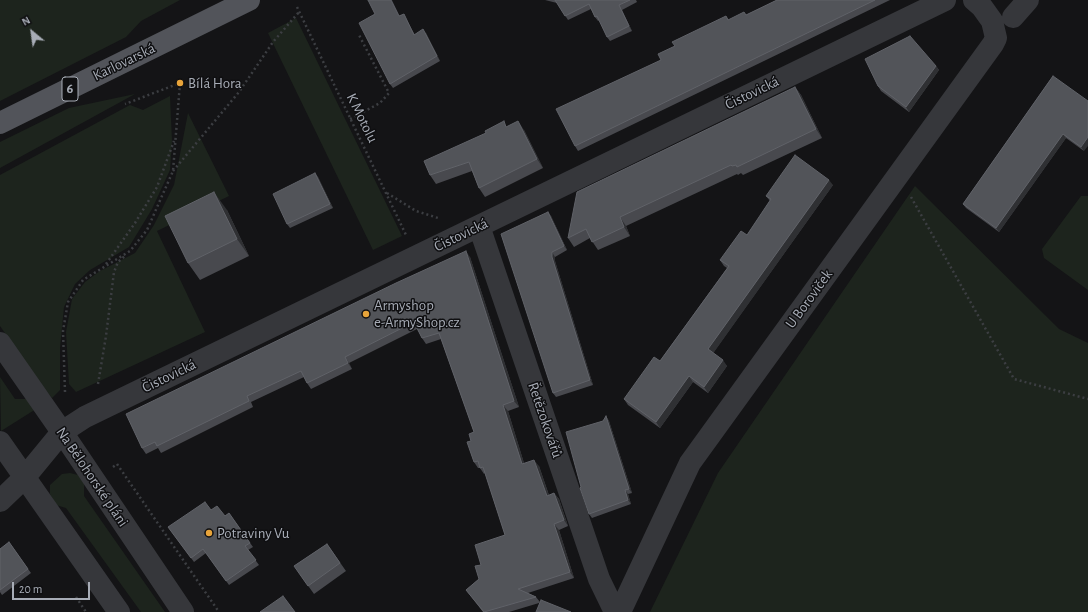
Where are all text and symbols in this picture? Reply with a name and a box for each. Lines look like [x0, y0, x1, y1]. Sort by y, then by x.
north arrow [12, 12, 52, 52]
text: N [20, 14, 32, 28]
street label: Karlovarská [90, 39, 158, 85]
street label: Čistovická [722, 72, 782, 114]
place label: Bílá Hora [188, 74, 242, 92]
road number: 6 [62, 77, 78, 101]
marker: Bílá Hora [175, 78, 185, 88]
street label: K Motolu [342, 90, 382, 146]
street label: Čistovická [431, 214, 491, 256]
street label: U Boroviček [782, 266, 836, 332]
place label: Armyshop e-ArmyShop.cz [374, 296, 460, 331]
marker: Armyshop e-ArmyShop.cz [361, 309, 371, 319]
street label: Čistovická [139, 355, 199, 397]
street label: Řetězokovářů [524, 380, 566, 460]
street label: Na Bělohorské pláni [52, 424, 132, 530]
place label: Potraviny Vu [217, 524, 289, 542]
marker: Potraviny Vu [204, 528, 214, 538]
scale bar [14, 574, 92, 600]
text: 20 m [19, 583, 42, 595]

